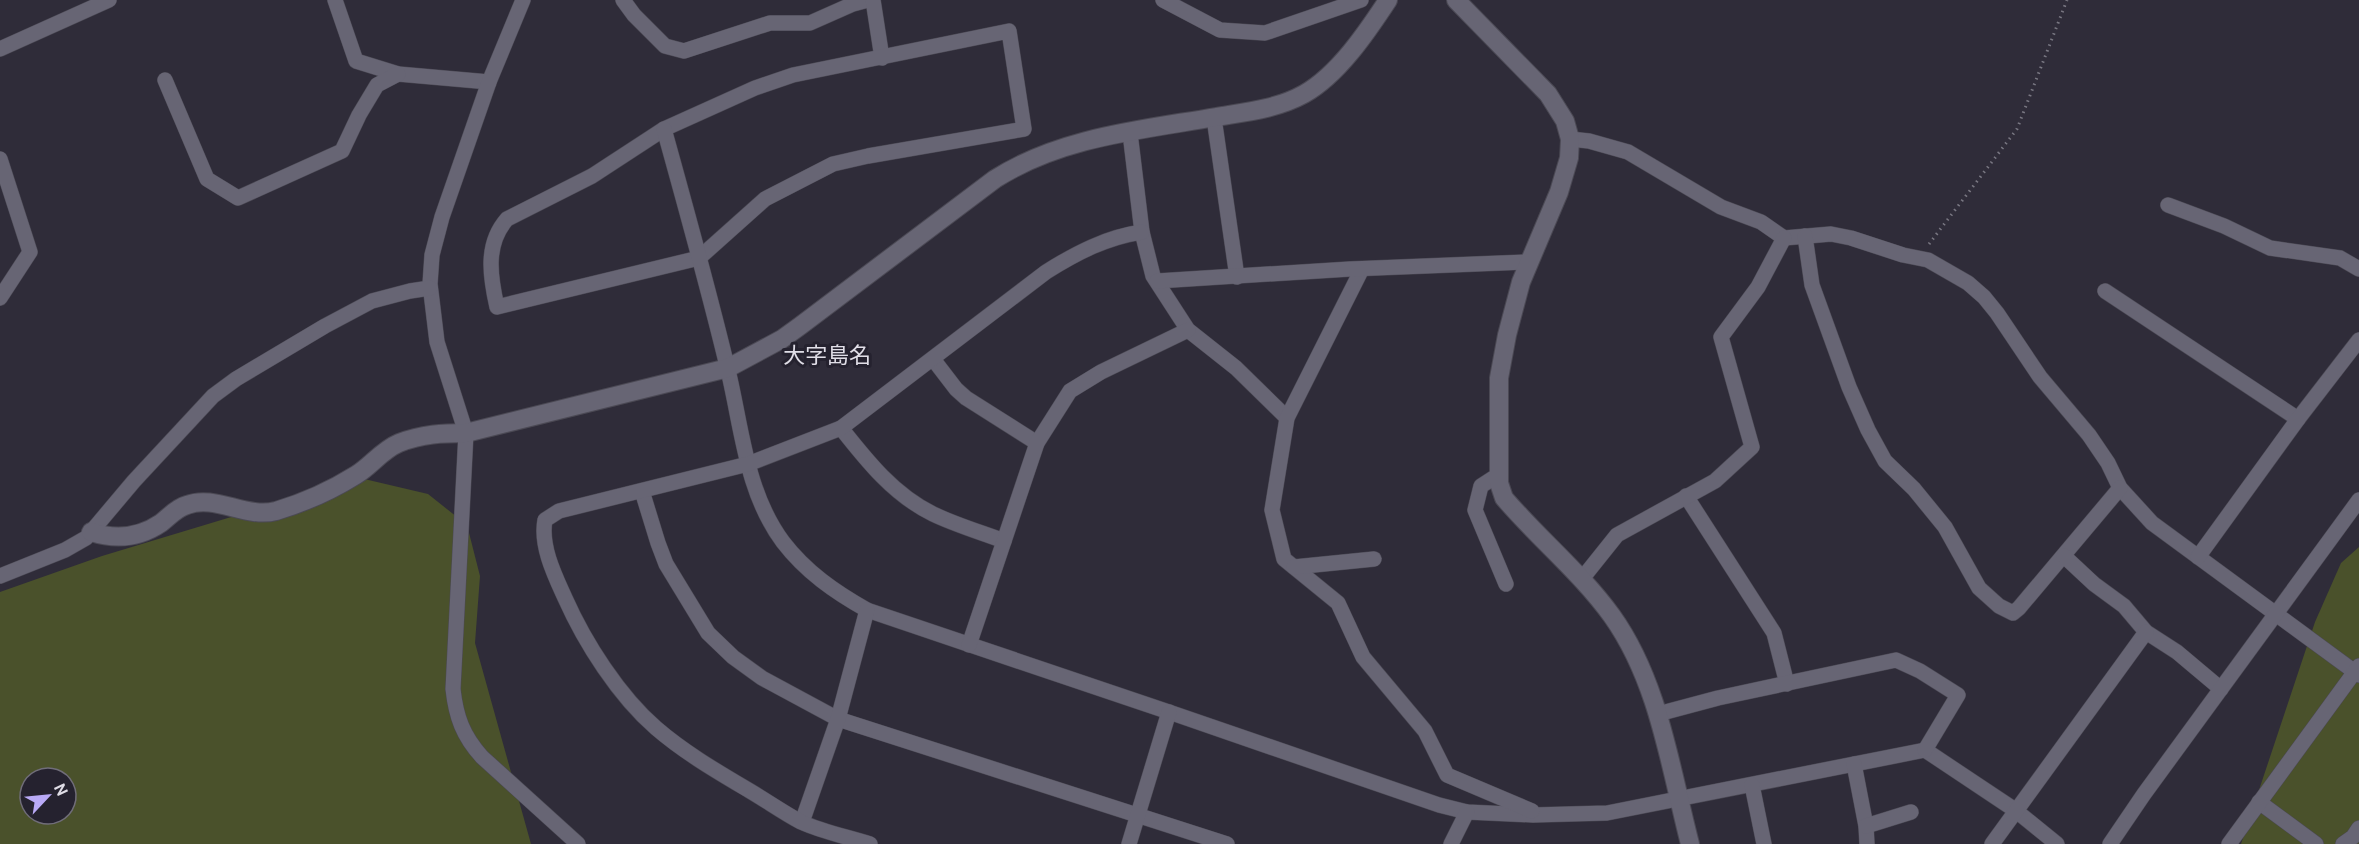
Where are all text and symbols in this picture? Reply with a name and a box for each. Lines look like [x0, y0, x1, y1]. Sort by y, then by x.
district label: 大字島名 [783, 342, 871, 369]
north arrow [18, 766, 78, 826]
text: N [50, 780, 72, 799]

